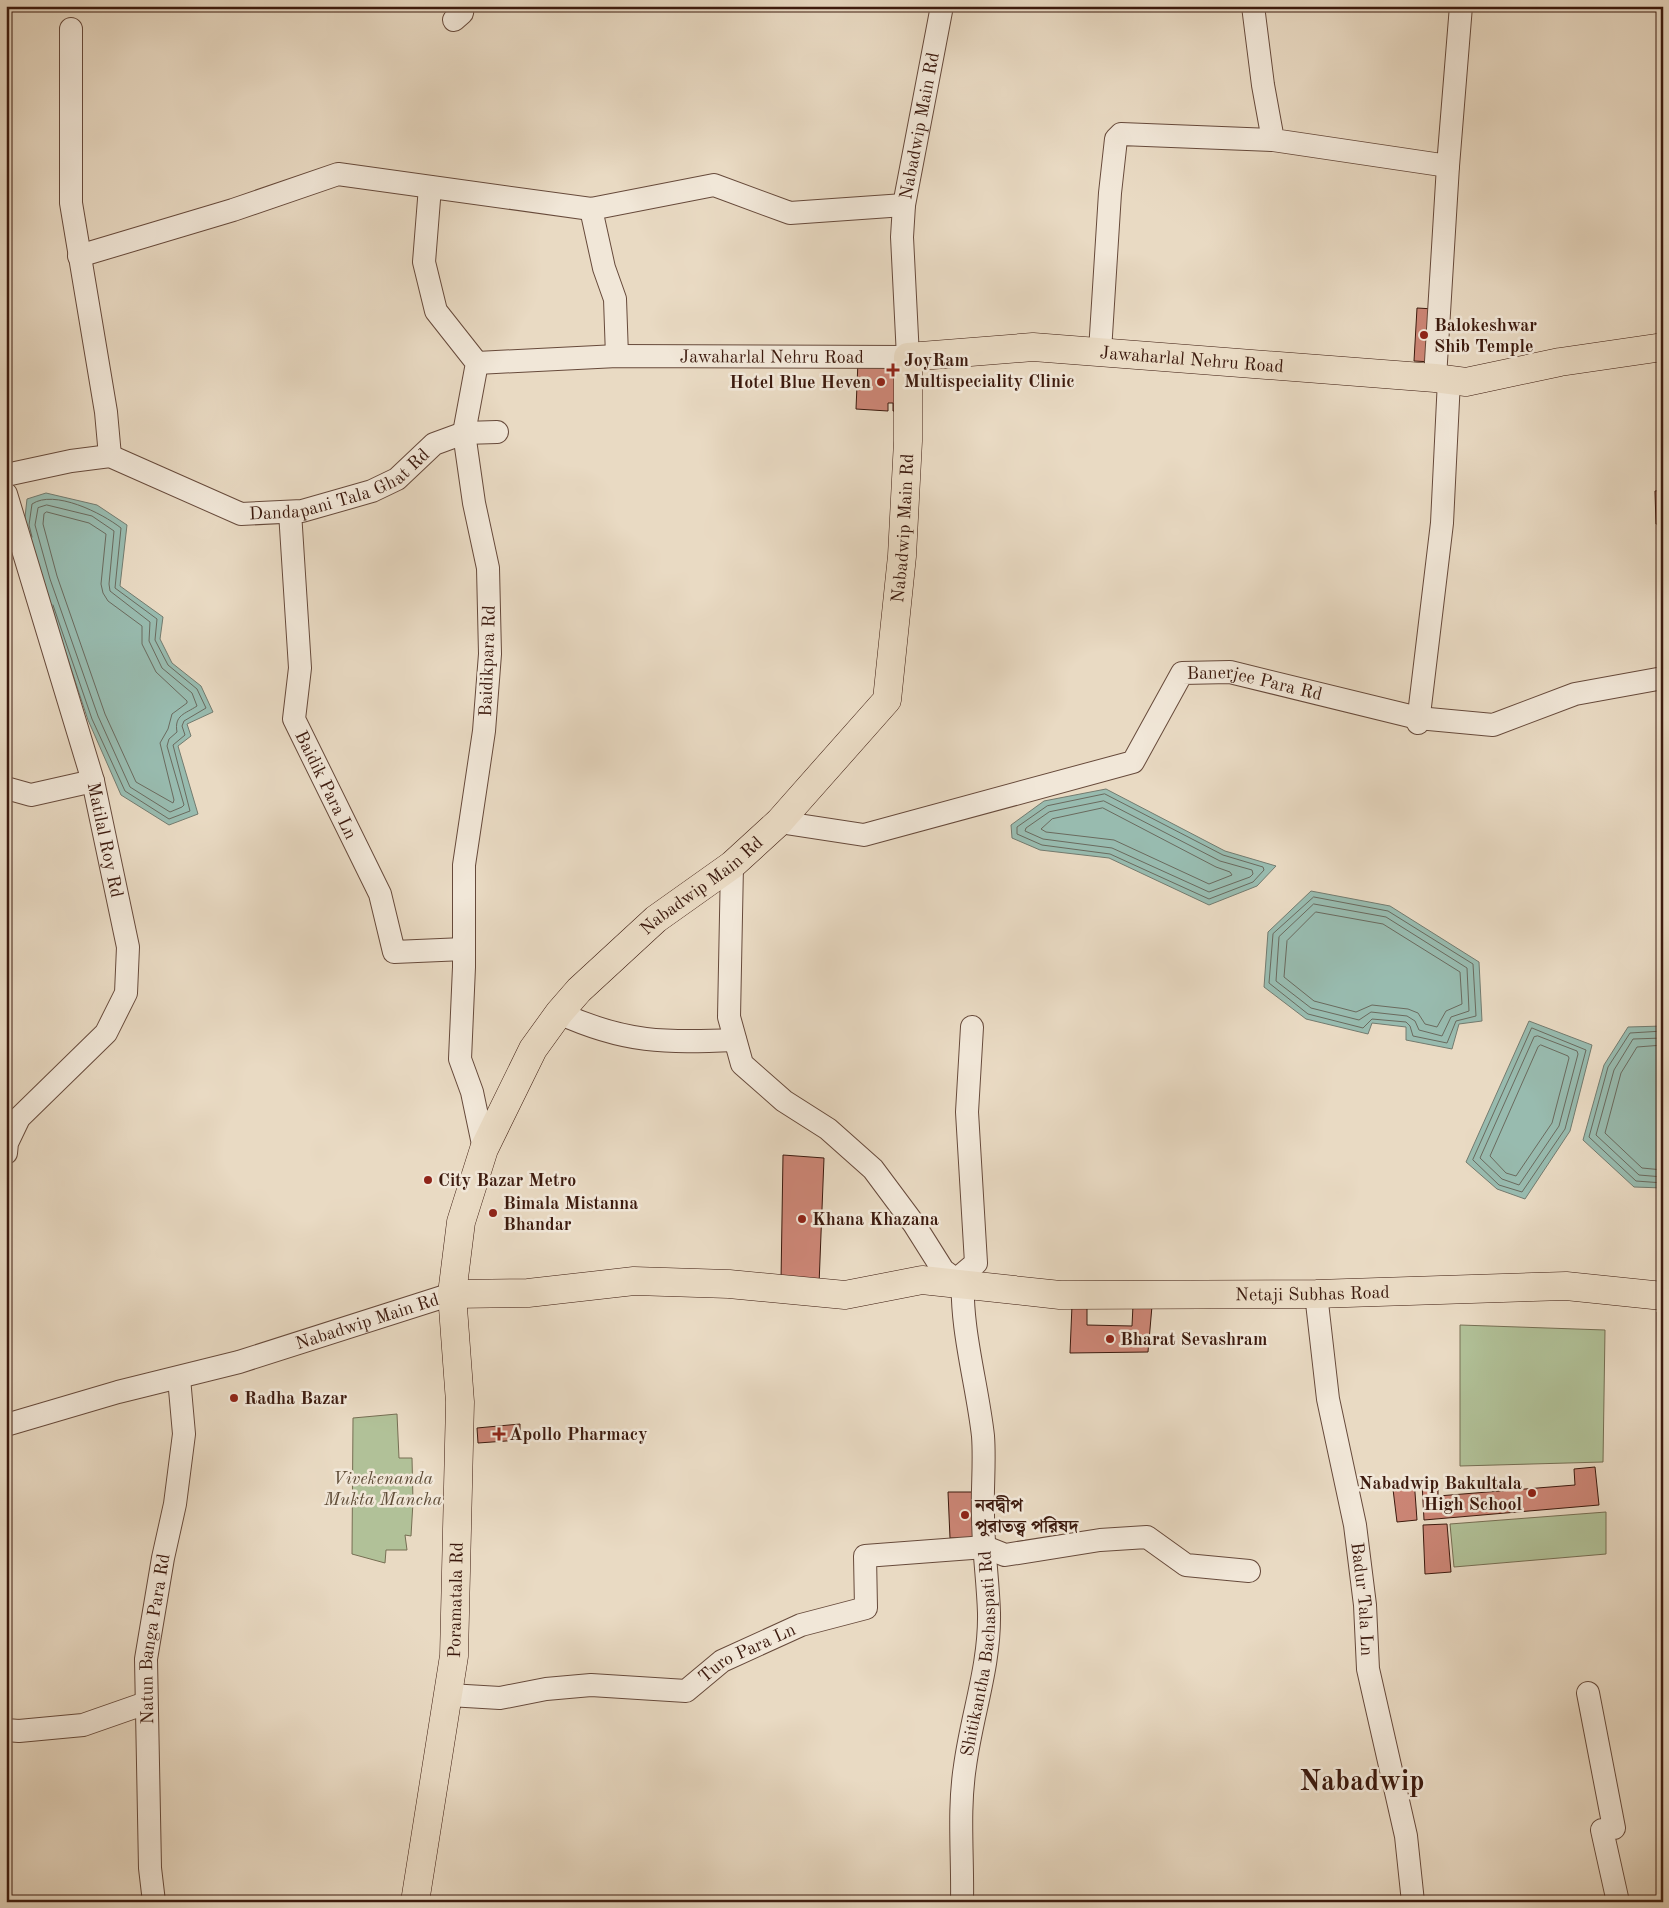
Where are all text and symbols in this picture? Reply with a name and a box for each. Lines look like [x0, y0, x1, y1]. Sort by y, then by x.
street label: Nabadwip Main Rd [897, 51, 943, 201]
place label: Balokeshwar Shib Temple [1434, 317, 1537, 356]
marker: Balokeshwar Shib Temple [1418, 329, 1430, 341]
street label: Jawaharlal Nehru Road [1099, 344, 1284, 376]
street label: Jawaharlal Nehru Road [680, 348, 864, 367]
place label: JoyRam Multispeciality Clinic [904, 352, 1075, 391]
marker: JoyRam Multispeciality Clinic [886, 363, 900, 377]
place label: Hotel Blue Heven [729, 374, 871, 392]
marker: Hotel Blue Heven [875, 376, 887, 388]
street label: Dandapani Tala Ghat Rd [249, 446, 433, 524]
street label: Nabadwip Main Rd [889, 453, 917, 604]
street label: Baidikpara Rd [477, 605, 499, 717]
street label: Banerjee Para Rd [1186, 664, 1324, 704]
street label: Baidik Para Ln [291, 728, 360, 843]
street label: Matilal Roy Rd [83, 781, 125, 899]
street label: Nabadwip Main Rd [637, 833, 767, 939]
place label: City Bazar Metro [438, 1172, 576, 1190]
marker: City Bazar Metro [422, 1174, 434, 1186]
place label: Bimala Mistanna Bhandar [503, 1195, 638, 1234]
marker: Bimala Mistanna Bhandar [487, 1207, 499, 1219]
place label: Khana Khazana [812, 1211, 939, 1229]
marker: Khana Khazana [796, 1213, 808, 1225]
street label: Netaji Subhas Road [1235, 1284, 1390, 1304]
street label: Nabadwip Main Rd [294, 1291, 441, 1353]
place label: Bharat Sevashram [1120, 1331, 1267, 1349]
marker: Bharat Sevashram [1104, 1333, 1116, 1345]
place label: Radha Bazar [244, 1390, 348, 1408]
marker: Radha Bazar [228, 1392, 240, 1404]
place label: Apollo Pharmacy [509, 1426, 648, 1444]
marker: Apollo Pharmacy [493, 1428, 505, 1440]
park label: Vivekenanda Mukta Mancha [323, 1470, 442, 1509]
place label: Nabadwip Bakultala High School [1359, 1475, 1522, 1514]
marker: Nabadwip Bakultala High School [1526, 1487, 1538, 1499]
place label: নবদ্বীপ পুরাতত্ত্ব পরিষদ [974, 1495, 1079, 1538]
marker: নবদ্বীপ পুরাতত্ত্ব পরিষদ [959, 1509, 971, 1521]
street label: Badur Tala Ln [1347, 1541, 1375, 1657]
street label: Poramatala Rd [446, 1542, 467, 1658]
street label: Shitikantha Bachaspati Rd [959, 1550, 999, 1758]
street label: Natun Banga Para Rd [138, 1552, 174, 1725]
street label: Turo Para Ln [695, 1621, 799, 1687]
district label: Nabadwip [1300, 1769, 1424, 1797]

